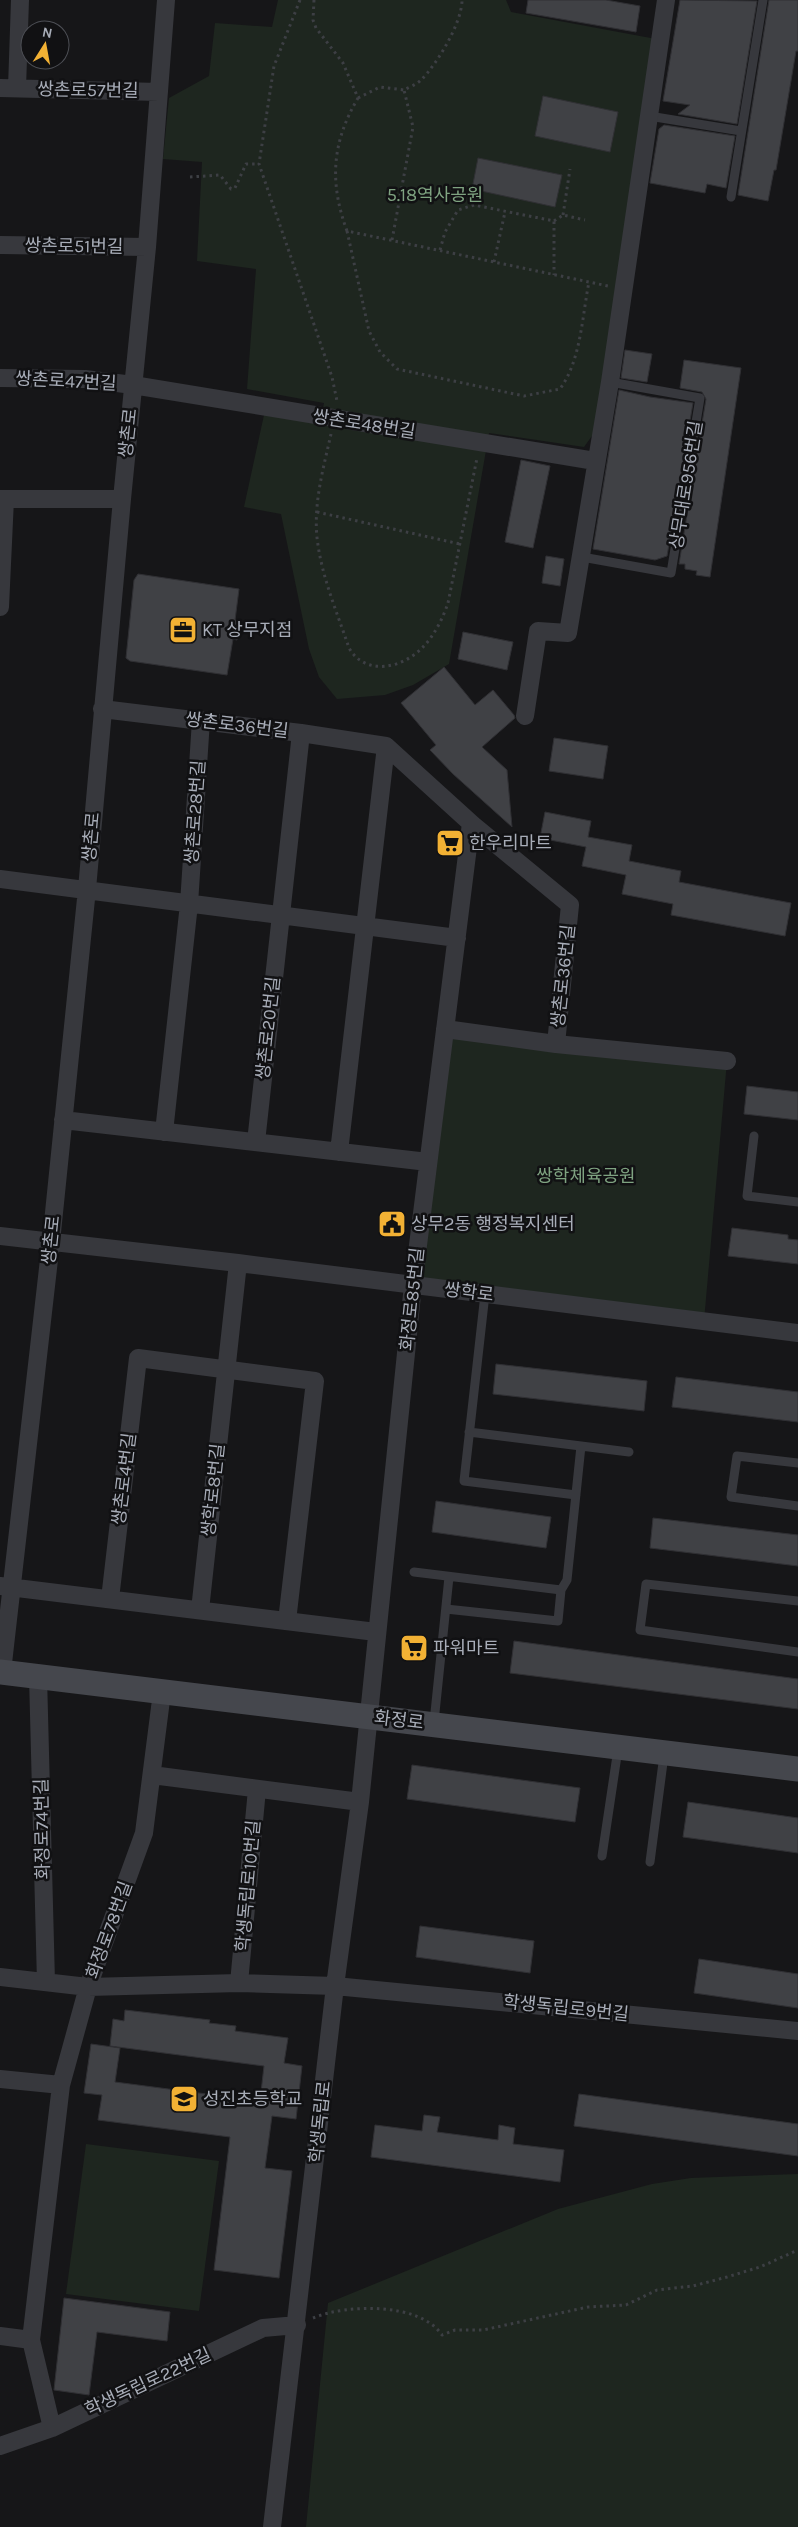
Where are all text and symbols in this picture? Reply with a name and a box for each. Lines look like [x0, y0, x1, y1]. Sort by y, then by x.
north arrow [20, 20, 70, 70]
text: N [41, 23, 54, 42]
street label: 쌍촌로57번길 [37, 78, 139, 102]
park label: 5.18역사공원 [387, 184, 483, 206]
street label: 쌍촌로51번길 [24, 234, 124, 258]
street label: 쌍촌로47번길 [15, 367, 117, 395]
street label: 쌍촌로48번길 [311, 405, 417, 443]
street label: 쌍촌로 [114, 407, 142, 459]
street label: 상무대로956번길 [665, 419, 707, 551]
office icon: KT 상무지점 [168, 615, 198, 645]
place label: KT 상무지점 [202, 619, 292, 641]
street label: 쌍촌로36번길 [184, 708, 290, 742]
street label: 쌍촌로28번길 [180, 759, 210, 865]
street label: 쌍촌로 [78, 811, 104, 863]
supermarket icon: 한우리마트 [435, 828, 465, 858]
place label: 한우리마트 [469, 832, 552, 854]
street label: 쌍촌로36번길 [547, 923, 579, 1029]
street label: 쌍촌로20번길 [252, 975, 284, 1081]
park label: 쌍학체육공원 [536, 1165, 636, 1187]
public building icon: 상무2동 행정복지센터 [377, 1209, 407, 1239]
place label: 상무2동 행정복지센터 [411, 1213, 575, 1235]
street label: 쌍촌로 [37, 1214, 65, 1266]
street label: 화정로85번길 [396, 1246, 428, 1352]
street label: 쌍학로 [443, 1278, 495, 1306]
street label: 쌍촌로4번길 [107, 1432, 141, 1526]
street label: 쌍학로8번길 [197, 1442, 229, 1538]
supermarket icon: 파워마트 [399, 1633, 429, 1663]
place label: 파워마트 [433, 1637, 499, 1659]
street label: 화정로 [373, 1706, 425, 1734]
street label: 화정로74번길 [30, 1778, 54, 1880]
street label: 학생독립로10번길 [231, 1819, 265, 1953]
street label: 화정로78번길 [81, 1878, 137, 1982]
street label: 학생독립로9번길 [502, 1990, 630, 2026]
street label: 학생독립로 [305, 2080, 335, 2164]
school or university icon: 성진초등학교 [169, 2084, 199, 2114]
place label: 성진초등학교 [203, 2088, 302, 2110]
street label: 학생독립로22번길 [81, 2343, 215, 2421]

